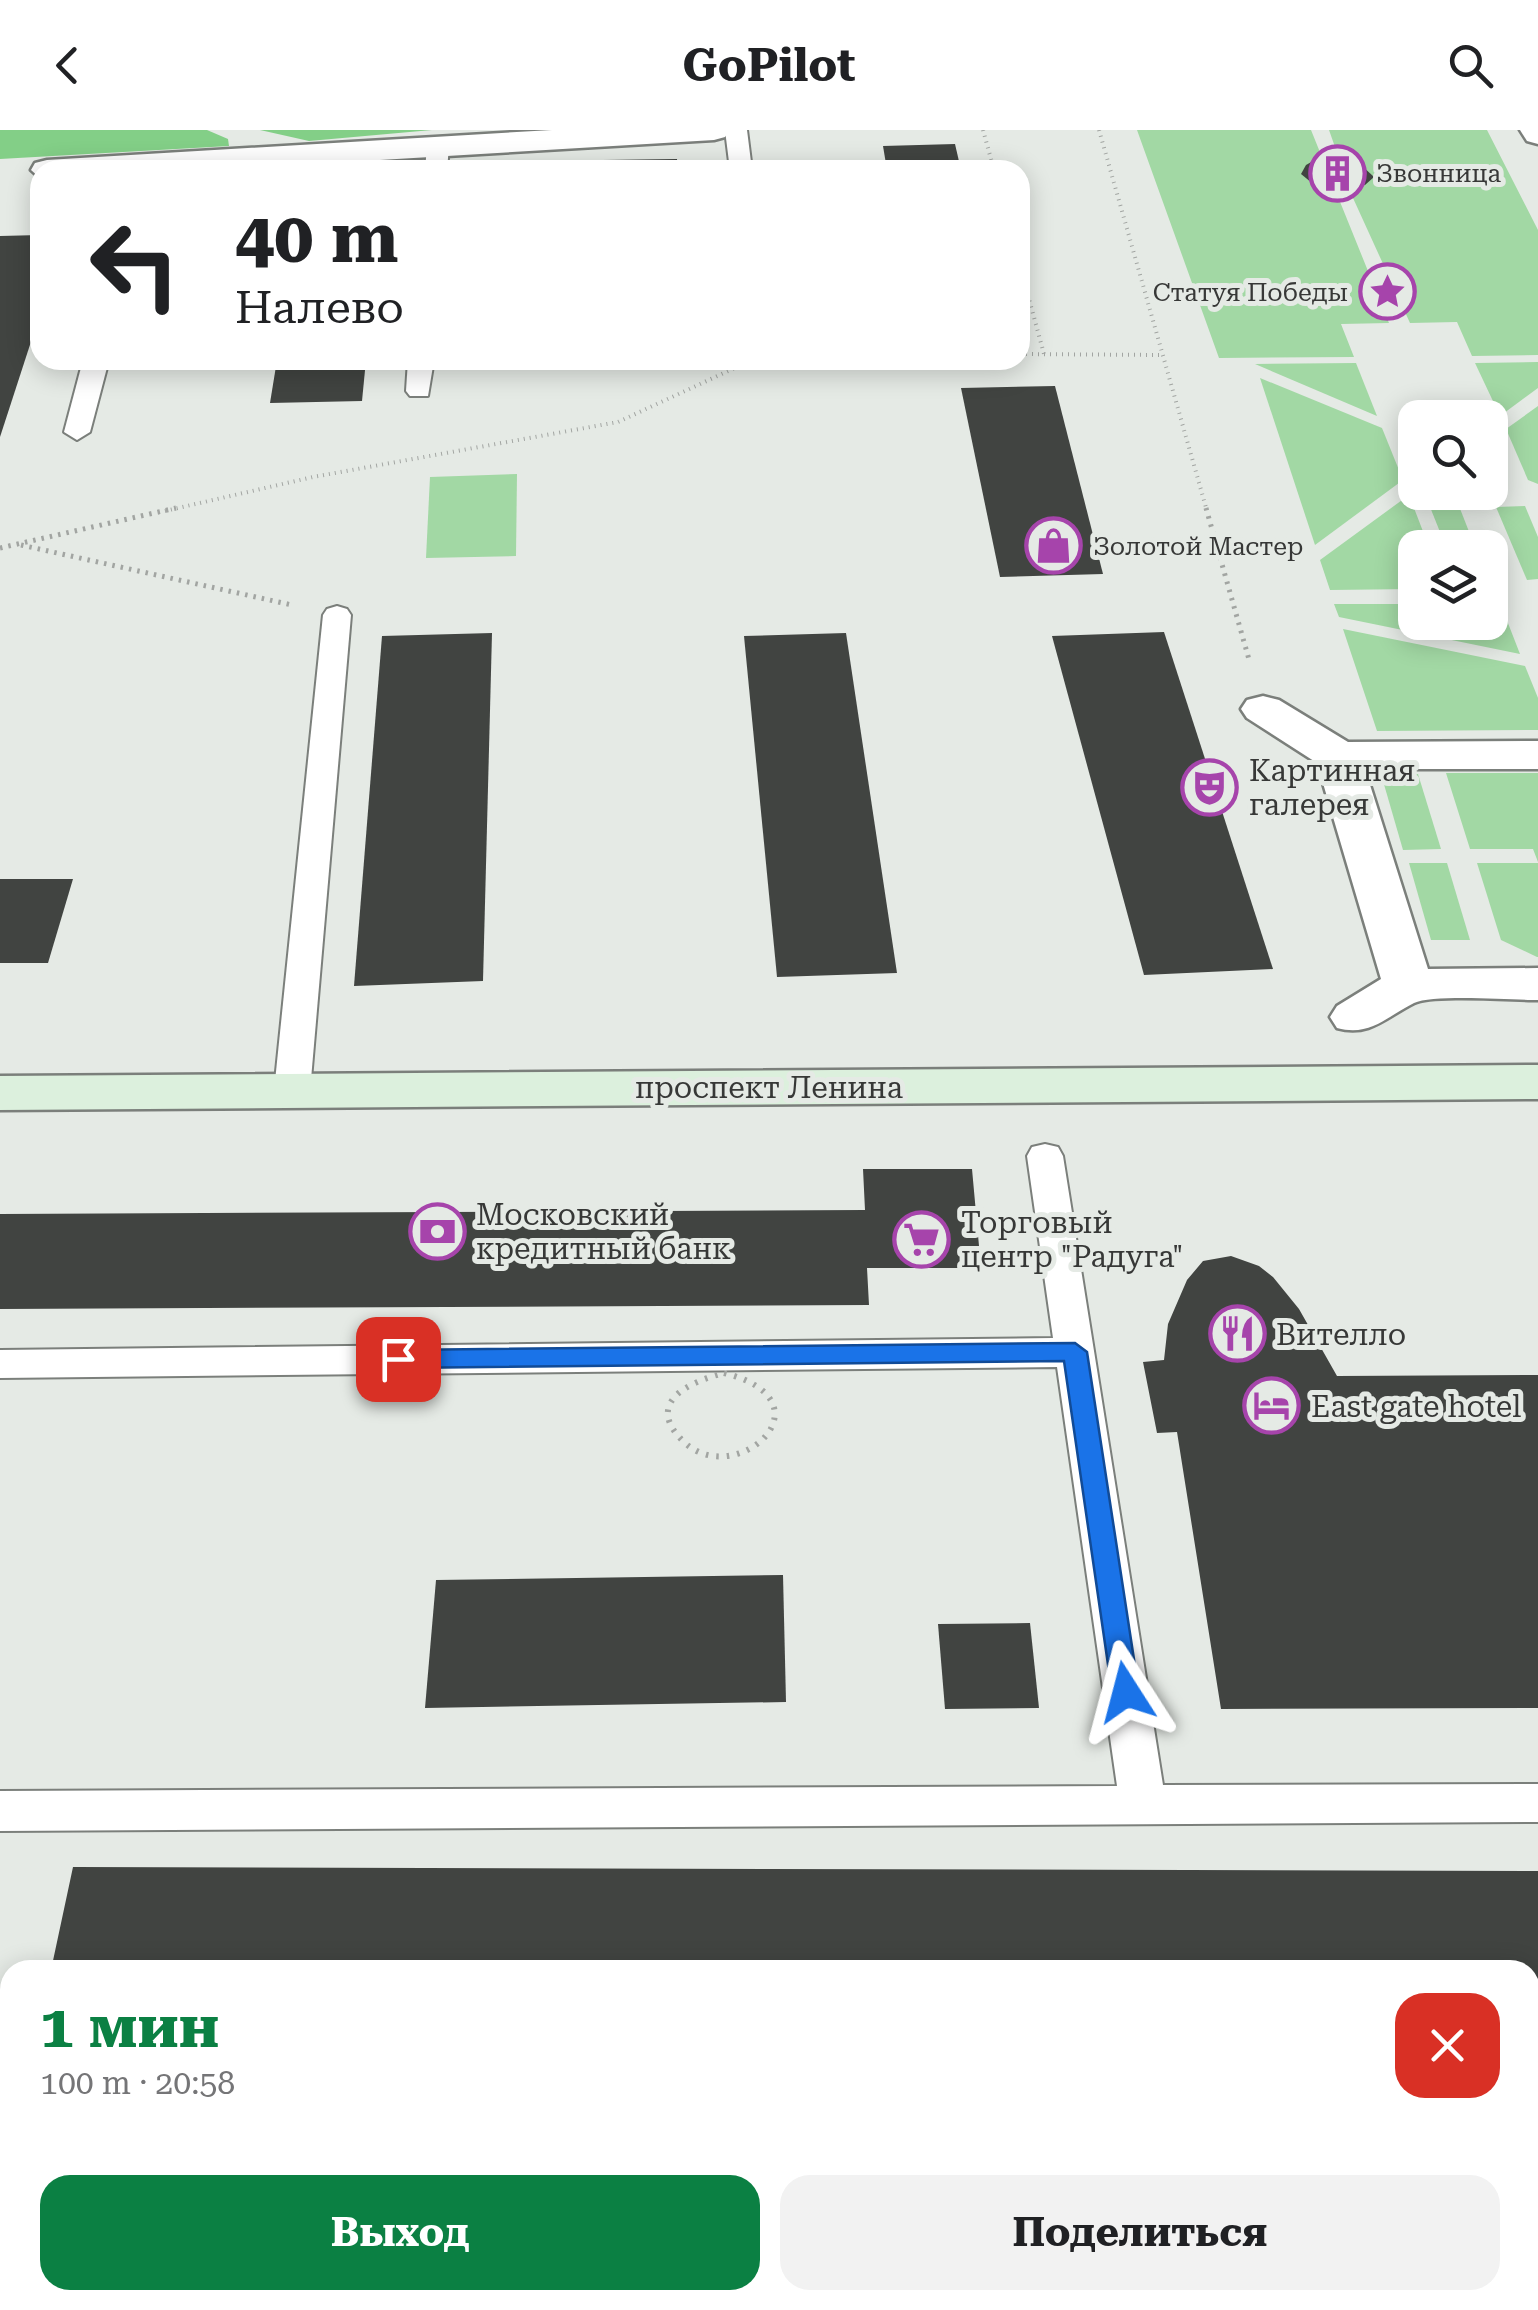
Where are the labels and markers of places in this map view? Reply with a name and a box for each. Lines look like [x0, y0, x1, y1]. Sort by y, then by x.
building icon: Звонница [1307, 143, 1367, 203]
place label: Звонница [1376, 159, 1502, 188]
place icon: Статуя Победы [1357, 262, 1417, 322]
place label: Статуя Победы [1153, 278, 1348, 307]
shop icon: Золотой Мастер [1024, 516, 1084, 576]
place label: Золотой Мастер [1093, 532, 1303, 561]
place label: Картинная галерея [1249, 753, 1415, 822]
theatre icon: Картинная галерея [1180, 757, 1240, 817]
place label: Московский кредитный банк [476, 1197, 731, 1266]
bank icon: Московский кредитный банк [407, 1201, 467, 1261]
place label: Торговый центр "Радуга" [961, 1205, 1183, 1274]
supermarket icon: Торговый центр "Радуга" [892, 1209, 952, 1269]
restaurant icon: Вителло [1207, 1304, 1267, 1364]
pin [356, 1317, 441, 1402]
place label: Вителло [1276, 1317, 1406, 1352]
hotel icon: East gate hotel [1242, 1376, 1302, 1436]
place label: East gate hotel [1311, 1389, 1521, 1424]

